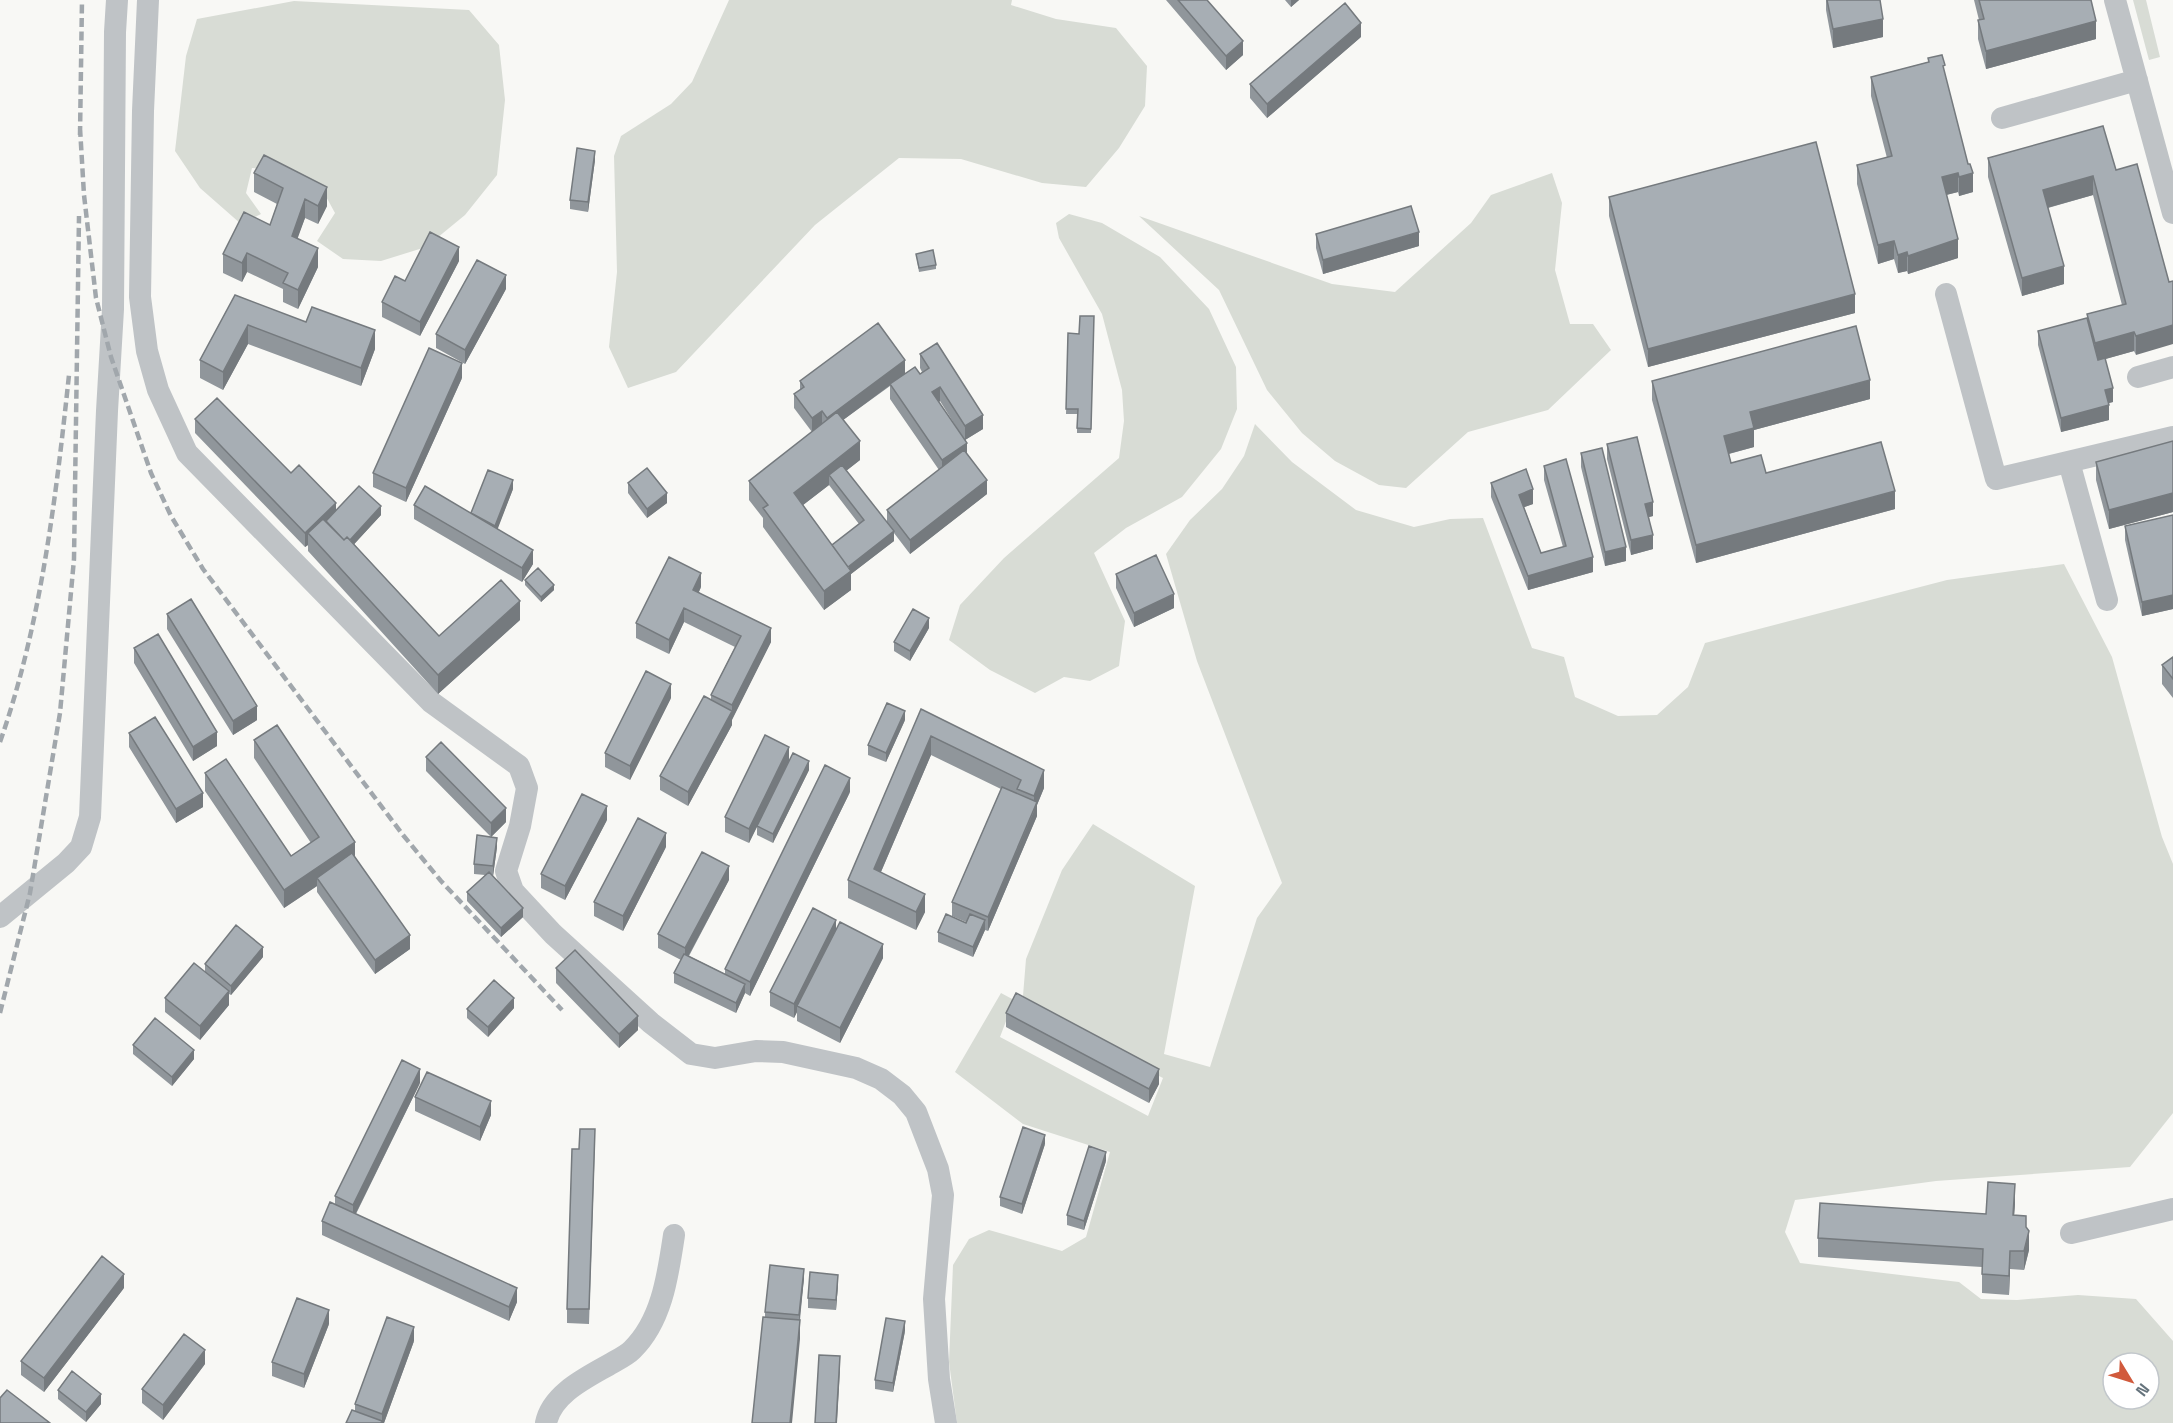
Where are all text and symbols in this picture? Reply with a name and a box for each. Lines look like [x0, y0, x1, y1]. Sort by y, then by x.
north arrow [2101, 1351, 2161, 1411]
text: N [2131, 1379, 2154, 1401]

